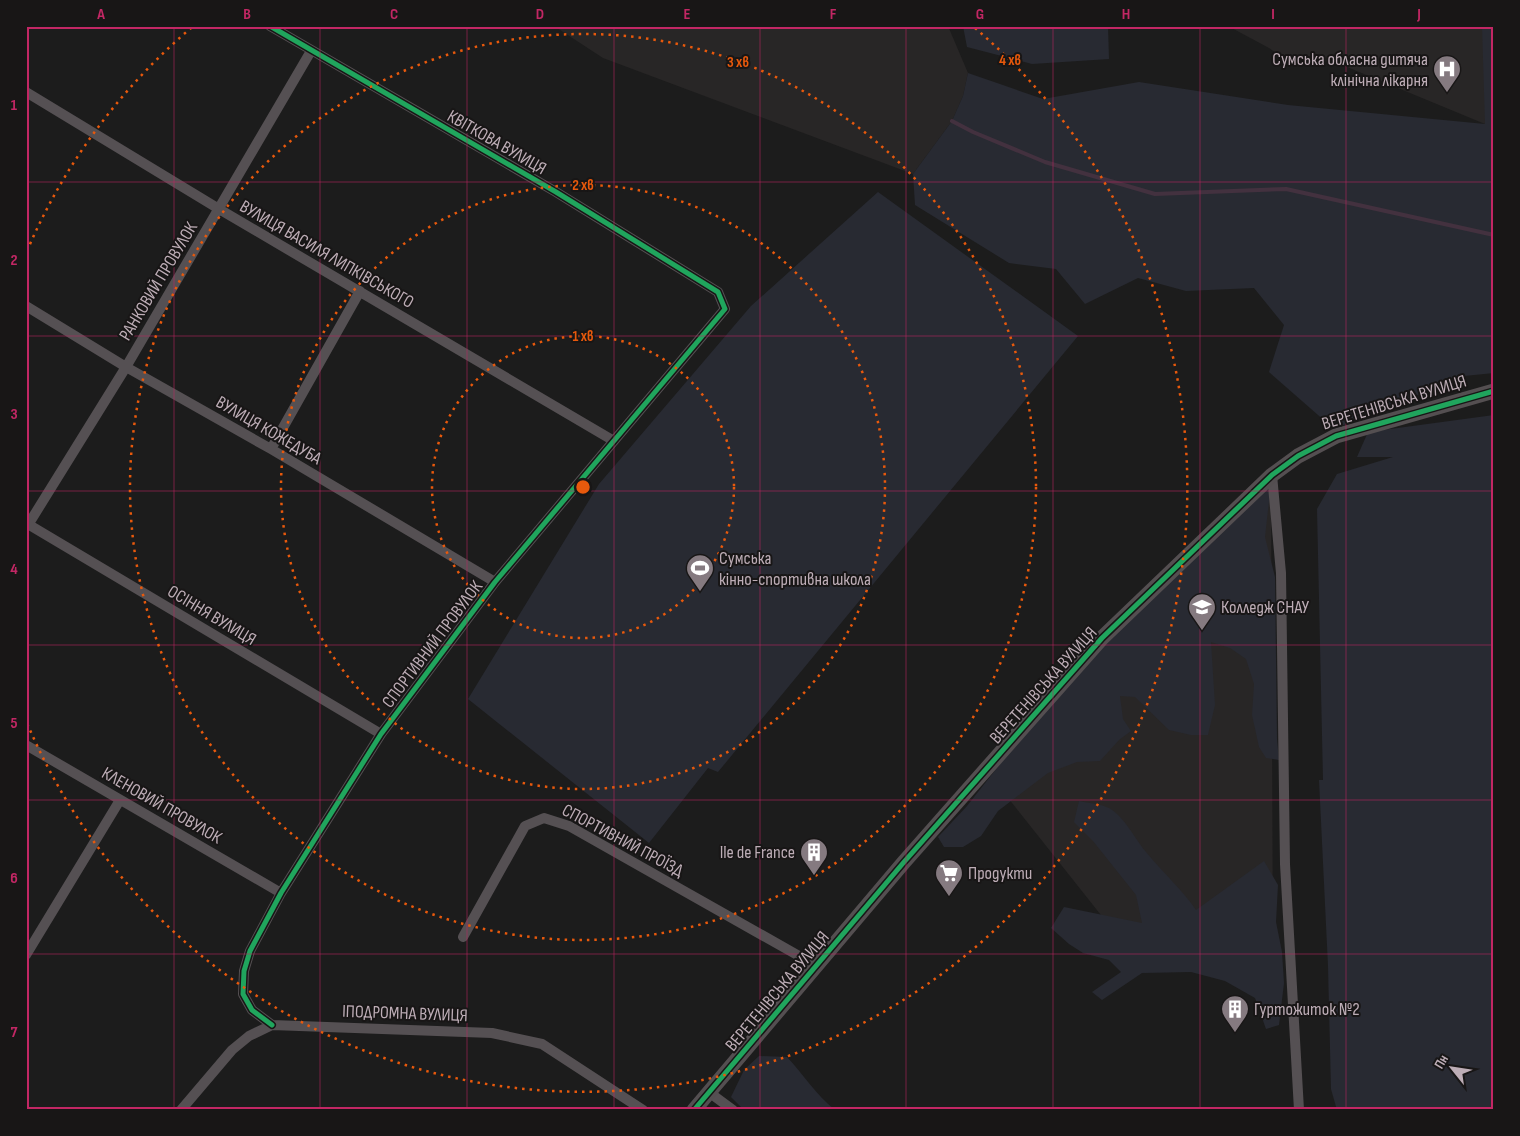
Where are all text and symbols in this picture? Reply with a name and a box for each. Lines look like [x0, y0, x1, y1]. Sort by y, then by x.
text: A [96, 5, 105, 24]
text: B [243, 5, 251, 24]
text: C [390, 5, 398, 24]
text: D [536, 5, 544, 24]
text: E [684, 5, 691, 24]
text: F [830, 5, 837, 24]
text: G [976, 5, 984, 24]
text: H [1122, 5, 1130, 24]
text: I [1271, 5, 1275, 24]
text: J [1416, 5, 1421, 24]
place label: Сумська обласна дитяча клінічна лікарня [1272, 49, 1428, 91]
text: 4 хв [999, 51, 1021, 70]
text: 3 хв [727, 53, 749, 72]
hospital icon: Сумська обласна дитяча клінічна лікарня [1432, 54, 1462, 93]
text: 1 [11, 96, 18, 115]
street label: КВІТКОВА ВУЛИЦЯ [443, 106, 550, 179]
text: 2 хв [572, 176, 594, 195]
street label: ВУЛИЦЯ ВАСИЛЯ ЛИПКІВСЬКОГО [236, 196, 417, 313]
street label: РАНКОВИЙ ПРОВУЛОК [115, 217, 203, 344]
text: 2 [10, 251, 18, 270]
text: 1 хв [572, 327, 594, 346]
street label: ВЕРЕТЕНІВСЬКА ВУЛИЦЯ [1319, 370, 1469, 434]
street label: ВУЛИЦЯ КОЖЕДУБА [212, 392, 326, 469]
text: 3 [10, 405, 18, 424]
centre of rings [574, 478, 592, 496]
place label: Сумська кінно-спортивна школа [719, 548, 871, 590]
sports icon: Сумська кінно-спортивна школа [685, 553, 715, 592]
text: 4 [10, 560, 18, 579]
street label: СПОРТИВНИЙ ПРОВУЛОК [378, 576, 488, 712]
street label: ОСІННЯ ВУЛИЦЯ [164, 581, 260, 650]
school or university icon: Колледж СНАУ [1187, 592, 1217, 631]
place label: Колледж СНАУ [1221, 597, 1309, 618]
street label: ВЕРЕТЕНІВСЬКА ВУЛИЦЯ [985, 623, 1101, 748]
text: 5 [10, 714, 18, 733]
street label: КЛЕНОВИЙ ПРОВУЛОК [98, 763, 226, 849]
street label: СПОРТИВНИЙ ПРОЇЗД [558, 800, 688, 882]
building icon: Ile de France [799, 837, 829, 876]
place label: Ile de France [720, 842, 795, 863]
supermarket icon: Продукти [934, 858, 964, 897]
place label: Продукти [968, 863, 1032, 884]
text: 6 [10, 869, 18, 888]
street label: ВЕРЕТЕНІВСЬКА ВУЛИЦЯ [721, 927, 834, 1056]
building icon: Гуртожиток №2 [1220, 994, 1250, 1033]
place label: Гуртожиток №2 [1254, 999, 1360, 1020]
street label: ІПОДРОМНА ВУЛИЦЯ [342, 1001, 468, 1026]
text: 7 [11, 1023, 18, 1042]
north arrow [1428, 1044, 1478, 1094]
text: Пн [1430, 1052, 1452, 1072]

